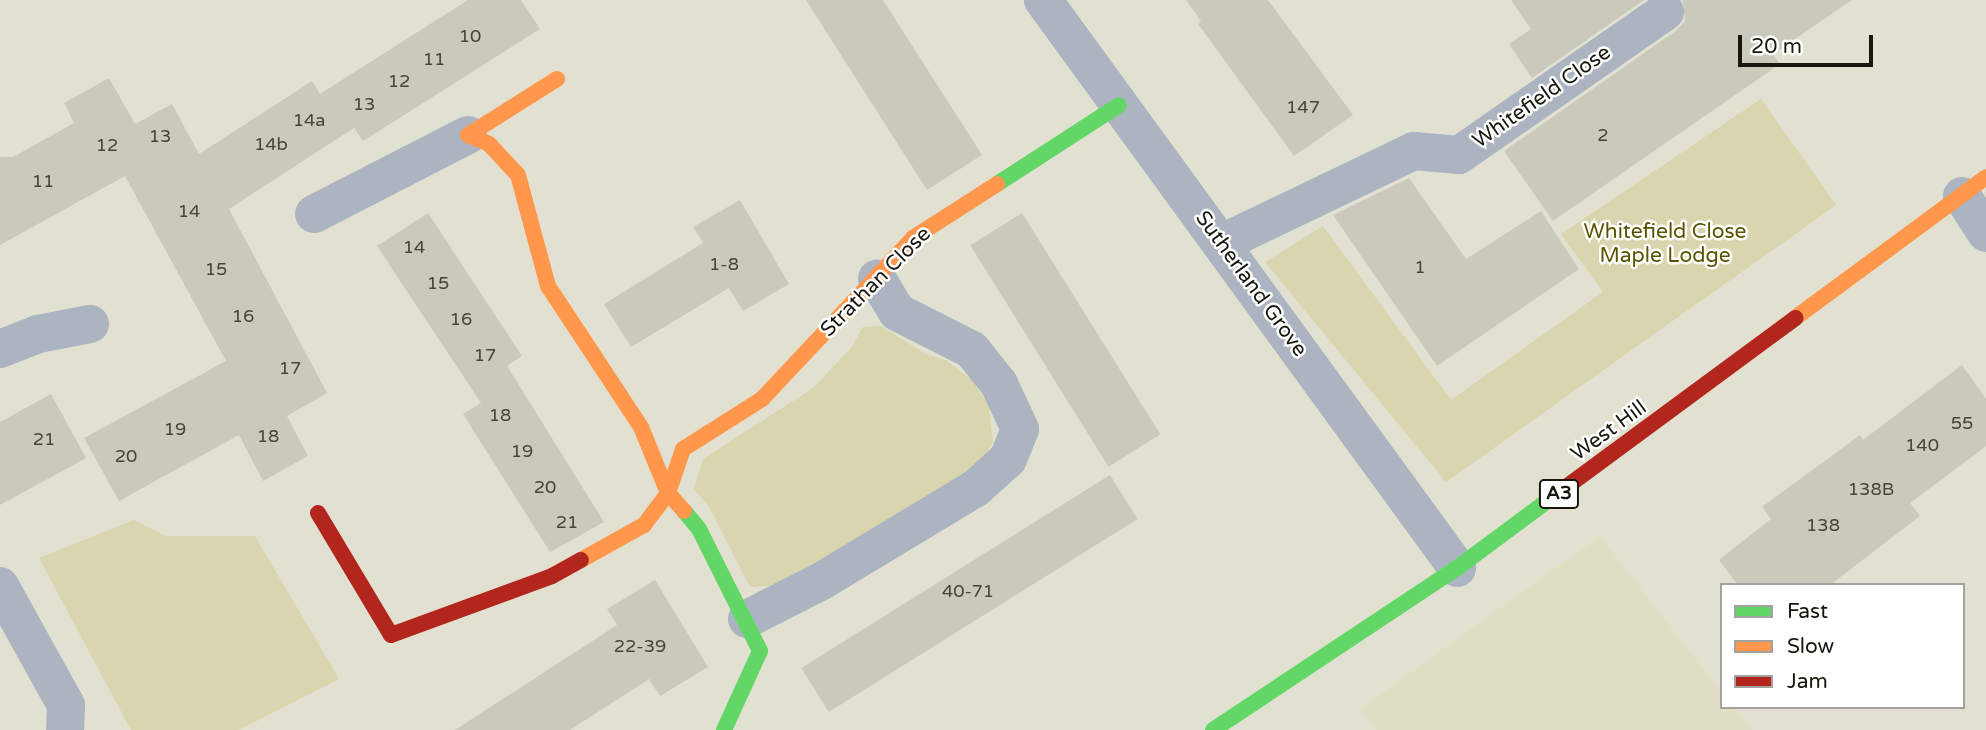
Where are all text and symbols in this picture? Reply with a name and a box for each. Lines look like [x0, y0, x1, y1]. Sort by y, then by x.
scale bar [1741, 21, 1876, 65]
house number: 10 [459, 25, 481, 47]
text: 20 m [1751, 34, 1802, 59]
street label: Whitefield Close [1468, 40, 1616, 154]
house number: 11 [423, 48, 445, 70]
house number: 12 [388, 70, 410, 92]
house number: 13 [353, 93, 375, 115]
house number: 147 [1286, 96, 1320, 118]
house number: 14a [293, 109, 325, 131]
house number: 2 [1597, 124, 1609, 146]
house number: 13 [149, 125, 171, 147]
house number: 14b [254, 133, 288, 155]
house number: 12 [96, 134, 118, 156]
house number: 11 [32, 170, 54, 192]
house number: 14 [178, 200, 200, 222]
street label: Sutherland Grove [1190, 206, 1312, 362]
park label: Whitefield Close Maple Lodge [1584, 219, 1746, 269]
street label: Strathan Close [816, 222, 936, 342]
house number: 14 [403, 236, 425, 258]
house number: 1-8 [709, 253, 739, 275]
house number: 1 [1414, 256, 1426, 278]
house number: 15 [205, 258, 227, 280]
house number: 15 [427, 272, 449, 294]
house number: 16 [232, 305, 254, 327]
house number: 16 [450, 308, 472, 330]
house number: 17 [474, 344, 496, 366]
house number: 17 [279, 357, 301, 379]
street label: West Hill [1566, 395, 1652, 467]
house number: 18 [489, 404, 511, 426]
house number: 55 [1951, 412, 1973, 434]
house number: 19 [164, 418, 186, 440]
house number: 18 [257, 425, 279, 447]
house number: 21 [33, 428, 55, 450]
house number: 140 [1905, 434, 1939, 456]
house number: 19 [511, 440, 533, 462]
house number: 20 [115, 445, 137, 467]
house number: 20 [534, 476, 556, 498]
road number: A3 [1538, 478, 1580, 509]
house number: 138B [1848, 478, 1894, 500]
house number: 21 [556, 511, 578, 533]
house number: 138 [1806, 514, 1840, 536]
house number: 40-71 [942, 580, 994, 602]
legend [1720, 583, 1965, 709]
text: Fast [1787, 599, 1828, 624]
text: Slow [1787, 634, 1834, 659]
house number: 22-39 [614, 635, 666, 657]
text: Jam [1787, 669, 1828, 694]

